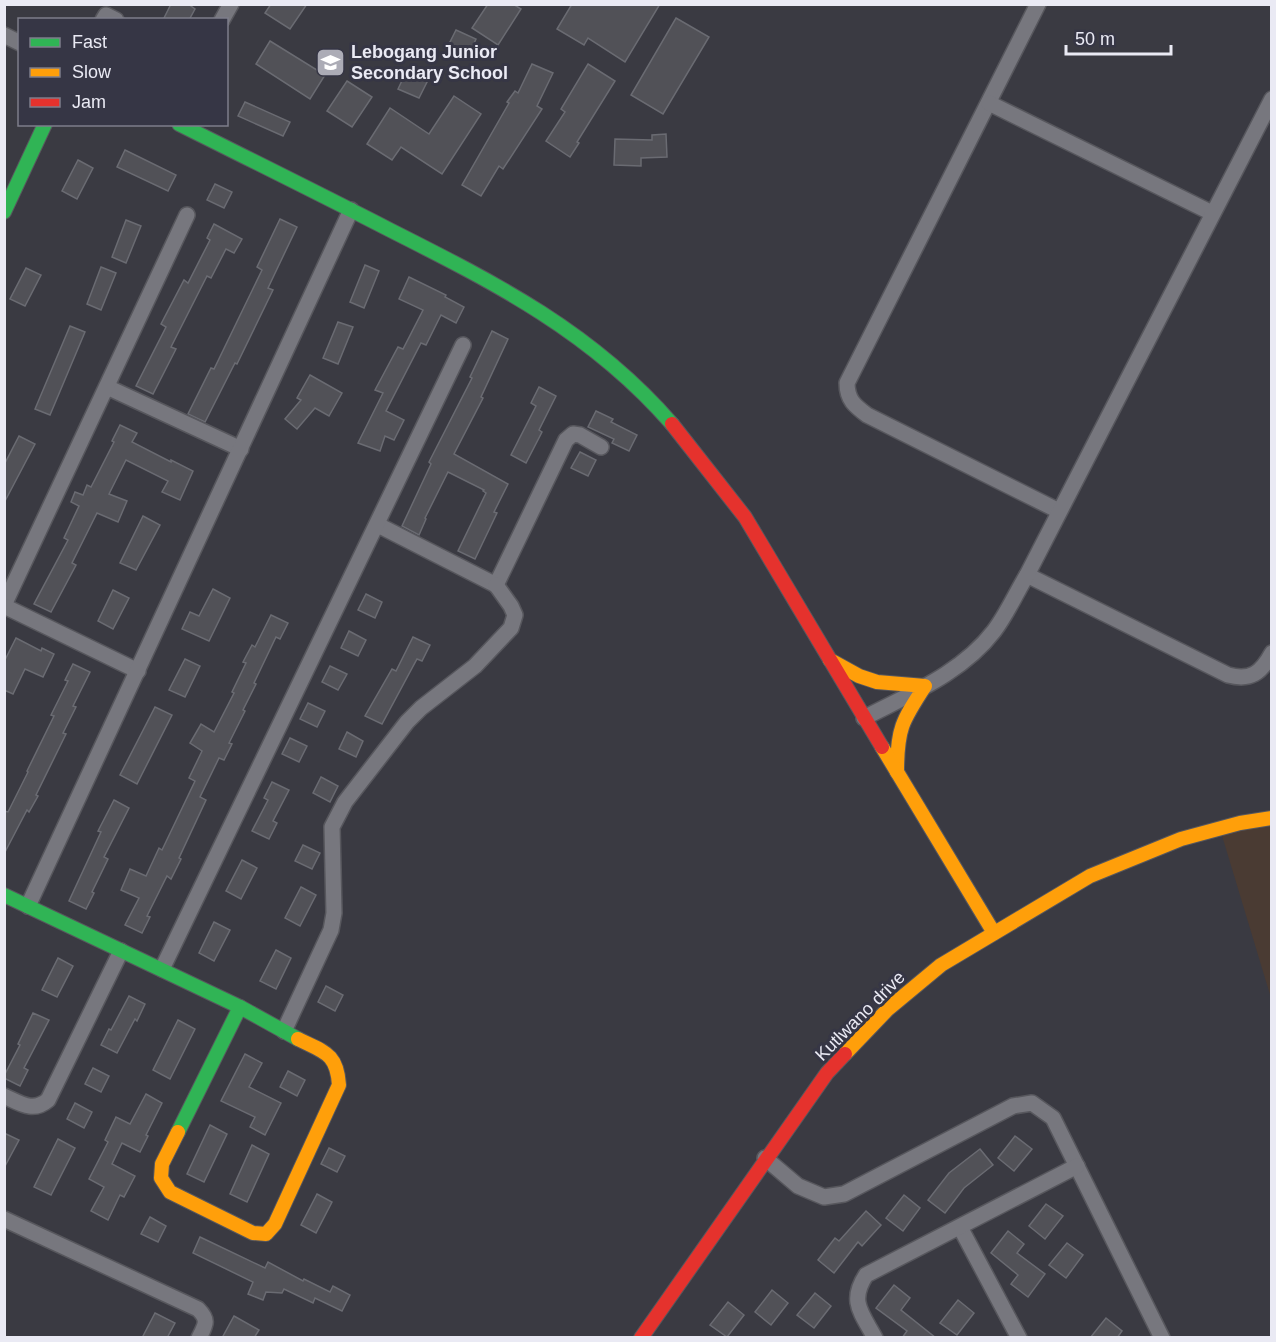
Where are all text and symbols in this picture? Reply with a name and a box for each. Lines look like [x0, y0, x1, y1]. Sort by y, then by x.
legend [18, 18, 228, 126]
scale bar [1066, 18, 1171, 56]
text: 50 m [1075, 29, 1115, 49]
text: Fast [72, 32, 107, 52]
place label: Lebogang Junior Secondary School [351, 42, 508, 83]
school or university icon: Lebogang Junior Secondary School [314, 46, 346, 78]
text: Slow [72, 62, 112, 82]
text: Jam [72, 92, 106, 112]
street label: Kutlwano drive [811, 967, 909, 1065]

